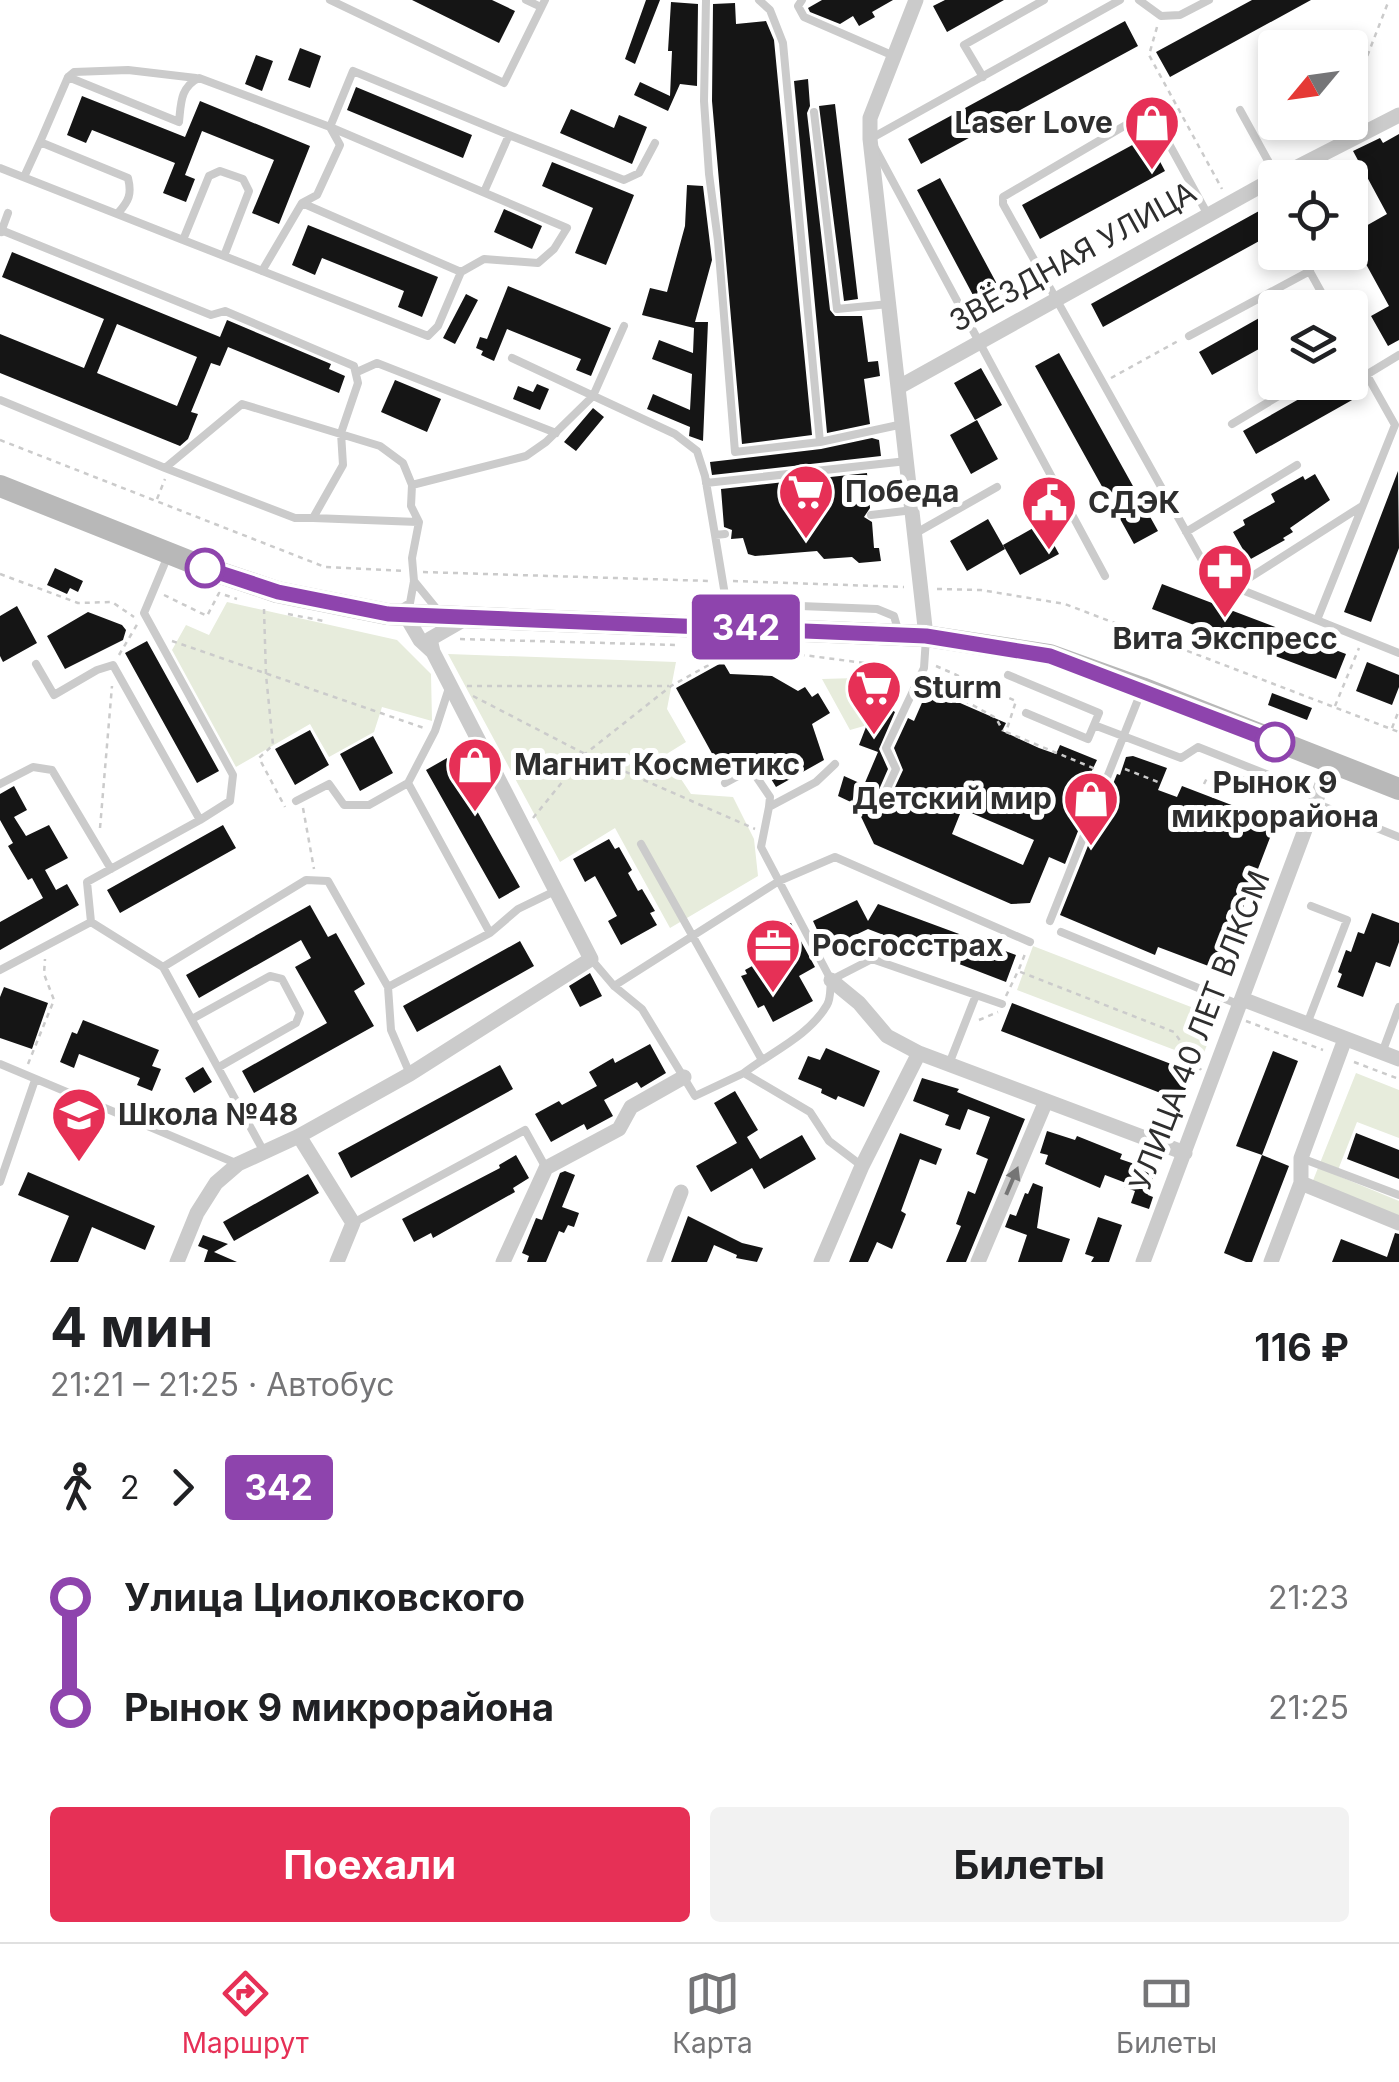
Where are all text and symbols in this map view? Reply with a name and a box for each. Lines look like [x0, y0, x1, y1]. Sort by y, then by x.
north arrow [1258, 30, 1368, 140]
map controls [1258, 30, 1368, 400]
shop icon: Laser Love [1122, 93, 1182, 172]
place label: Laser Love [954, 104, 1113, 140]
button: locate [1258, 160, 1368, 270]
street label: ЗВЁЗДНАЯ УЛИЦА [943, 173, 1202, 339]
button: layers [1258, 290, 1368, 400]
supermarket icon: Победа [776, 462, 836, 541]
place label: Победа [845, 473, 959, 509]
public building icon: СДЭК [1019, 473, 1079, 552]
place label: СДЭК [1088, 484, 1180, 520]
pharmacy icon: Вита Экспресс [1195, 541, 1255, 620]
unlabelled marker [186, 549, 224, 587]
line badge: 342 [688, 594, 804, 660]
text: 342 [712, 606, 780, 648]
place label: Вита Экспресс [1112, 620, 1338, 656]
supermarket icon: Sturm [844, 658, 904, 737]
place label: Sturm [913, 669, 1002, 705]
marker: Рынок 9 микрорайона [1256, 723, 1294, 761]
shop icon: Магнит Косметикс [445, 735, 505, 814]
place label: Магнит Косметикс [514, 746, 800, 782]
place label: Рынок 9 микрорайона [1171, 764, 1379, 834]
shop icon: Детский мир [1061, 769, 1121, 848]
place label: Детский мир [852, 780, 1052, 816]
street label: УЛИЦА 40 ЛЕТ ВЛКСМ [1121, 866, 1277, 1196]
office icon: Росгосстрах [743, 916, 803, 995]
place label: Росгосстрах [812, 927, 1003, 963]
school or university icon: Школа №48 [49, 1085, 109, 1164]
place label: Школа №48 [118, 1096, 298, 1132]
one-way arrow [1004, 1167, 1020, 1196]
text: 4 мин [50, 1294, 213, 1360]
text: 116 ₽ [1254, 1324, 1349, 1370]
text: 21:21 – 21:25 · Автобус [50, 1365, 395, 1404]
icon: walk [50, 1460, 105, 1515]
icon: forward [155, 1460, 210, 1515]
text: 342 [245, 1466, 313, 1508]
text: 2 [120, 1468, 140, 1507]
text: Улица Циолковского [124, 1574, 525, 1620]
text: 21:23 [1268, 1578, 1349, 1617]
text: Рынок 9 микрорайона [124, 1684, 554, 1730]
text: 21:25 [1268, 1688, 1349, 1727]
button: Поехали [50, 1807, 690, 1922]
button: Билеты [710, 1807, 1349, 1922]
tab: Маршрут [182, 1966, 309, 2060]
tab: Карта [672, 1966, 753, 2060]
tab: Билеты [1116, 1966, 1217, 2060]

